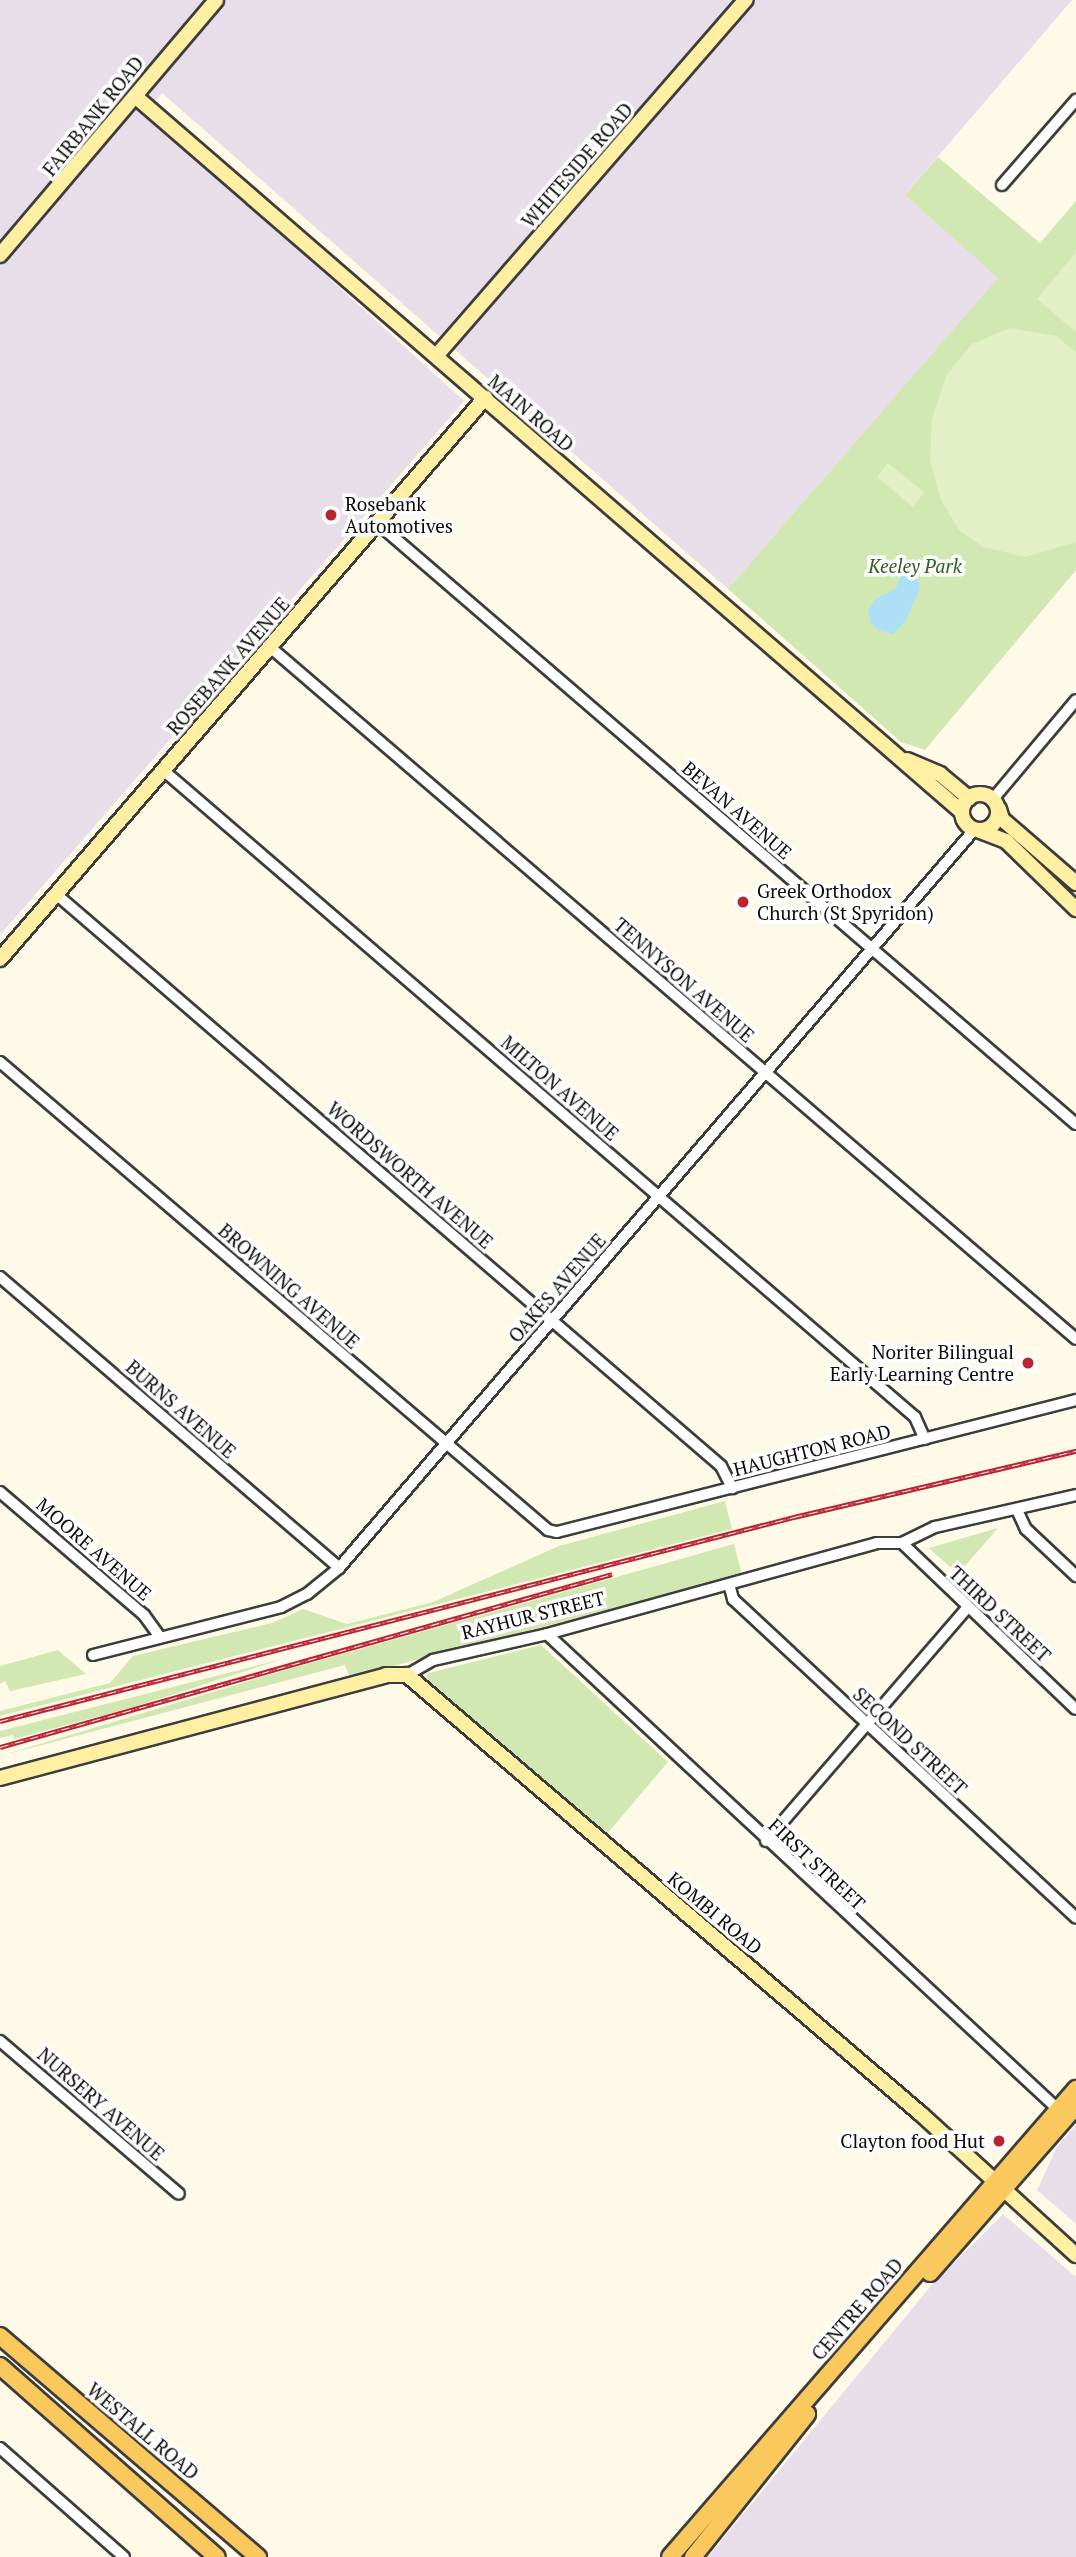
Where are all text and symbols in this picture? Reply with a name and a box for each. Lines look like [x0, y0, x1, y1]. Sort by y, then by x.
street label: FAIRBANK ROAD [38, 52, 148, 180]
street label: WHITESIDE ROAD [517, 98, 637, 232]
street label: MAIN ROAD [484, 370, 578, 456]
place label: Rosebank Automotives [345, 493, 453, 537]
marker: Rosebank Automotives [323, 507, 339, 523]
park label: Keeley Park [868, 555, 962, 577]
street label: ROSEBANK AVENUE [162, 592, 294, 740]
street label: BEVAN AVENUE [677, 756, 797, 864]
place label: Greek Orthodox Church (St Spyridon) [757, 880, 934, 924]
marker: Greek Orthodox Church (St Spyridon) [735, 894, 751, 910]
street label: TENNYSON AVENUE [609, 913, 759, 1047]
street label: MILTON AVENUE [496, 1031, 624, 1145]
street label: WORDSWORTH AVENUE [322, 1097, 498, 1253]
street label: BROWNING AVENUE [214, 1219, 364, 1353]
street label: OAKES AVENUE [503, 1229, 611, 1347]
place label: Noriter Bilingual Early Learning Centre [830, 1341, 1014, 1385]
street label: BURNS AVENUE [121, 1355, 241, 1463]
marker: Noriter Bilingual Early Learning Centre [1020, 1355, 1036, 1371]
street label: HAUGHTON ROAD [731, 1419, 893, 1481]
street label: MOORE AVENUE [32, 1493, 156, 1605]
street label: THIRD STREET [945, 1561, 1055, 1667]
street label: RAYHUR STREET [459, 1586, 607, 1644]
street label: SECOND STREET [848, 1683, 972, 1799]
street label: FIRST STREET [764, 1814, 870, 1914]
street label: KOMBI ROAD [663, 1867, 767, 1959]
street label: NURSERY AVENUE [33, 2043, 169, 2165]
place label: Clayton food Hut [840, 2130, 985, 2152]
marker: Clayton food Hut [991, 2133, 1007, 2149]
street label: CENTRE ROAD [807, 2253, 907, 2365]
street label: WESTALL ROAD [83, 2378, 203, 2484]

